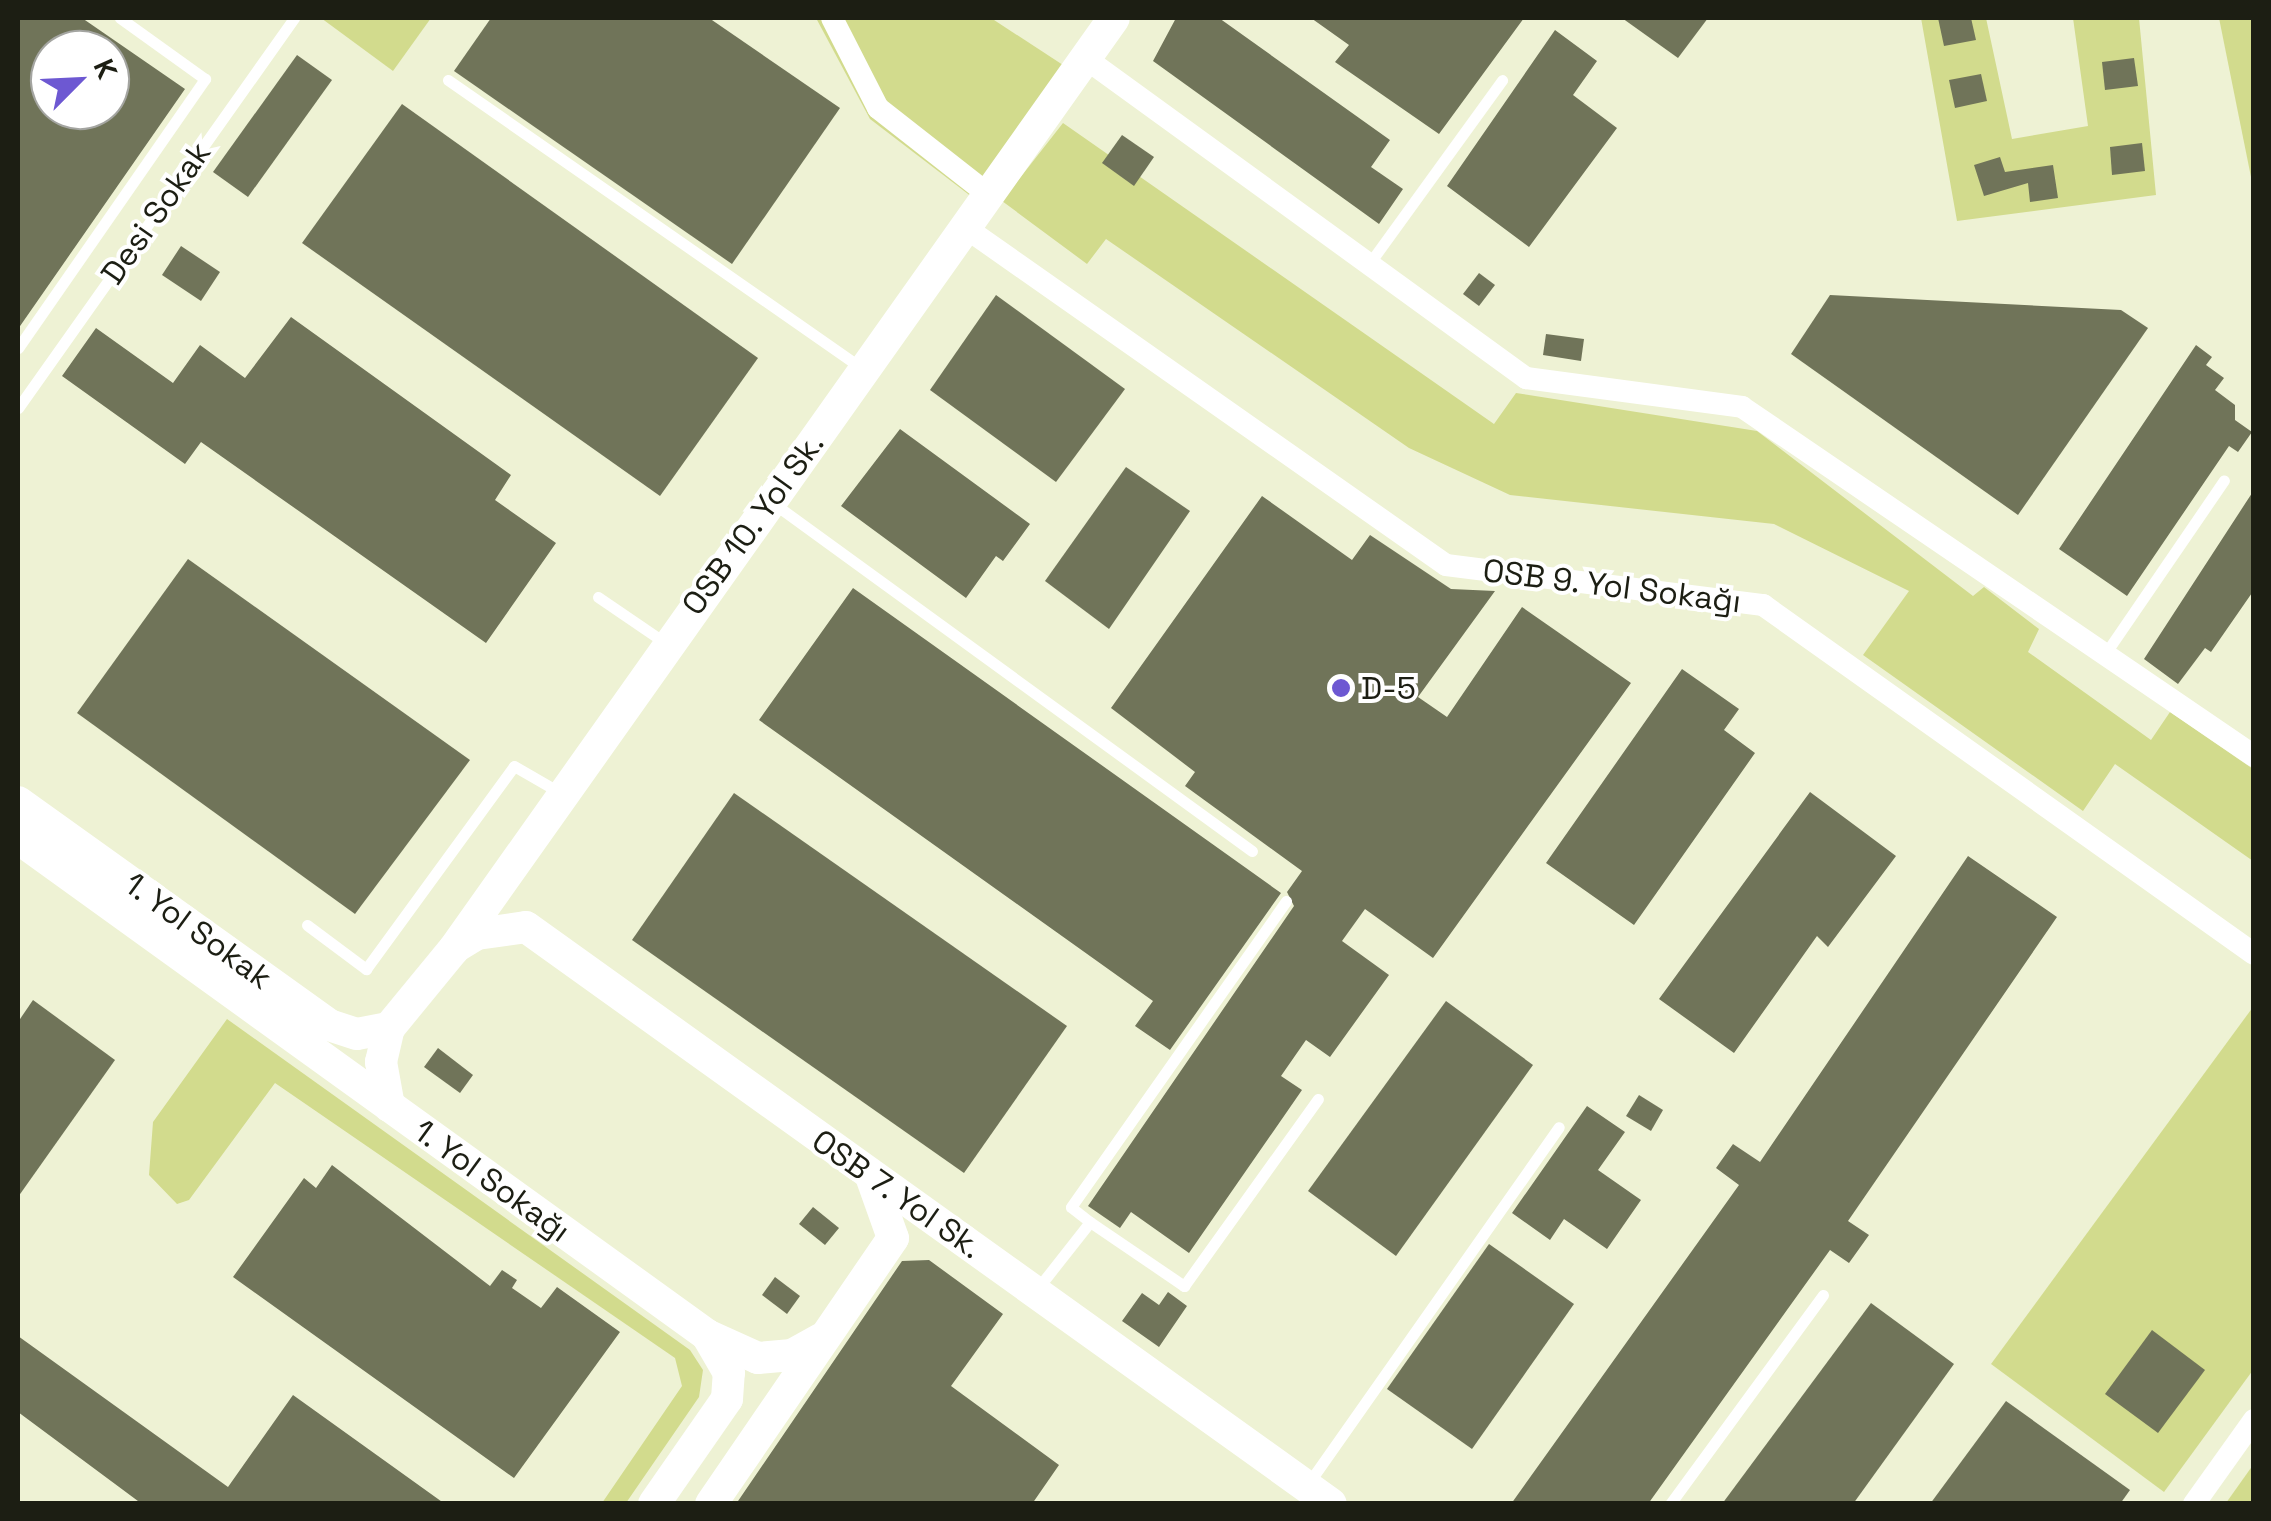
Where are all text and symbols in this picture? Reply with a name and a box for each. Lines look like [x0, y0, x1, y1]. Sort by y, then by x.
north arrow [30, 30, 130, 130]
text: K [86, 53, 126, 84]
street label: Desi Sokak [93, 134, 219, 292]
street label: OSB 10. Yol Sk. [674, 425, 832, 623]
street label: OSB 9. Yol Sokağı [1480, 551, 1744, 621]
place label: D-5 [1361, 669, 1416, 707]
marker: D-5 [1330, 677, 1352, 699]
street label: 1. Yol Sokak [116, 864, 280, 998]
street label: 1. Yol Sokağı [406, 1111, 578, 1251]
street label: OSB 7. Yol Sk. [804, 1121, 990, 1267]

